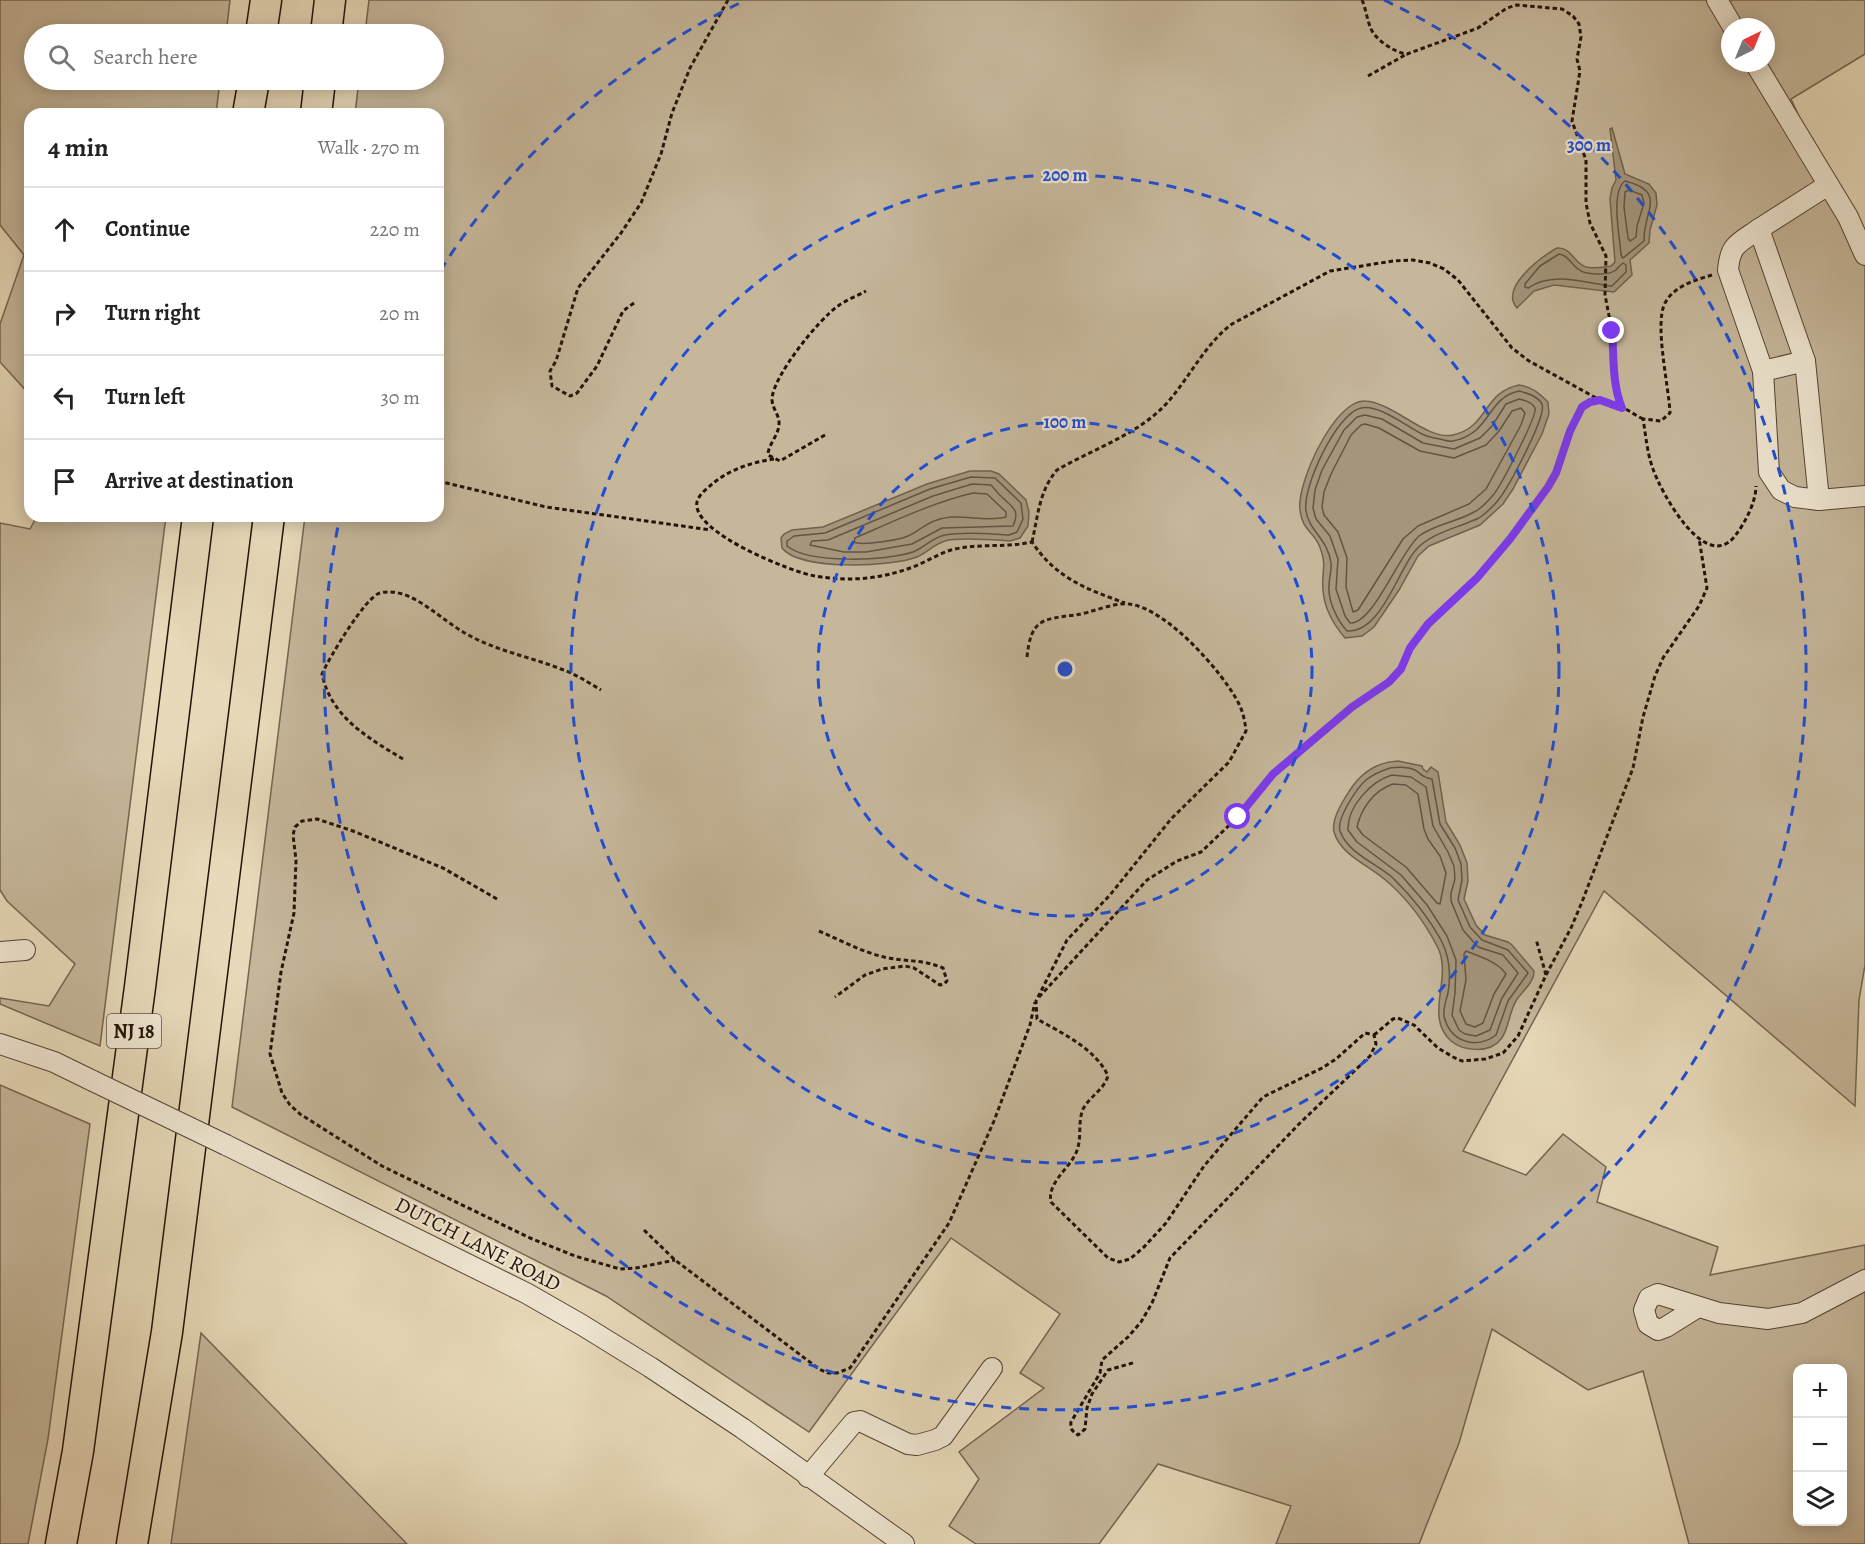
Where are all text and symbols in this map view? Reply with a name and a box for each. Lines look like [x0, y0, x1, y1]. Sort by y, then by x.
north arrow [1721, 18, 1775, 72]
search box [24, 24, 444, 90]
icon: search [45, 41, 78, 74]
text: Search here [93, 42, 198, 72]
text: 4 min [48, 130, 109, 165]
text: 300 m [1567, 133, 1611, 157]
text: Walk · 270 m [318, 134, 420, 161]
text: 200 m [1042, 163, 1088, 187]
icon: ahead [48, 213, 81, 246]
text: Continue [105, 214, 190, 244]
text: 220 m [370, 216, 420, 243]
icon: right [48, 297, 81, 330]
text: Turn right [105, 298, 201, 328]
text: 20 m [379, 300, 420, 327]
route end [1598, 317, 1624, 343]
icon: left [48, 381, 81, 414]
text: Turn left [105, 382, 185, 412]
text: 30 m [380, 384, 420, 411]
text: 100 m [1044, 410, 1086, 434]
icon: arrive [48, 465, 81, 498]
text: Arrive at destination [105, 466, 294, 496]
centre of rings [1055, 659, 1075, 679]
route start [1224, 803, 1250, 829]
road number: NJ 18 [107, 1014, 161, 1048]
street label: DUTCH LANE ROAD [390, 1190, 566, 1298]
map controls [1793, 1364, 1847, 1526]
button: + [1793, 1364, 1847, 1418]
button: − [1793, 1418, 1847, 1472]
button: layers [1793, 1472, 1847, 1526]

